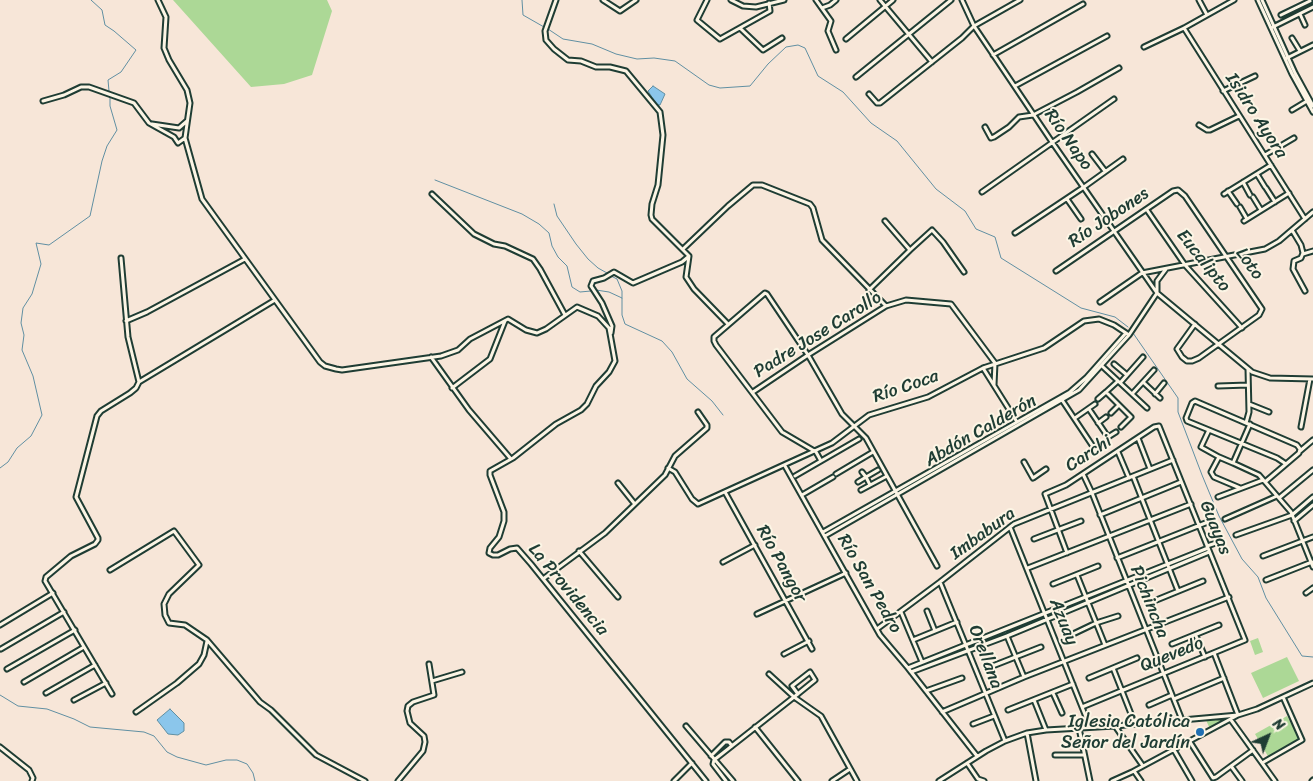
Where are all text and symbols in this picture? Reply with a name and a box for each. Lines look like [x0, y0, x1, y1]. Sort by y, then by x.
street label: Isidro Ayora [1220, 69, 1292, 163]
street label: Río Napo [1039, 105, 1097, 175]
street label: Río Jobones [1065, 183, 1153, 253]
street label: Eucalipto [1171, 225, 1235, 297]
street label: Loto [1230, 244, 1268, 284]
street label: Padre Jose Carollo [750, 287, 886, 383]
street label: Río Coca [870, 366, 942, 408]
street label: Abdón Calderón [921, 390, 1041, 472]
street label: Carchi [1062, 431, 1116, 477]
street label: Guayas [1194, 498, 1236, 558]
street label: Imbabura [946, 503, 1020, 565]
street label: Río Pangor [751, 522, 811, 606]
street label: Río San Pedro [832, 531, 906, 637]
street label: La Providencia [523, 540, 613, 640]
street label: Pichincha [1125, 562, 1173, 642]
street label: Azuay [1044, 596, 1082, 648]
street label: Orellana [963, 622, 1007, 692]
street label: Quevedo [1137, 633, 1207, 677]
place label: Iglesia Católica Señor del Jardín [1061, 711, 1190, 754]
north arrow [1243, 711, 1293, 761]
text: N [1266, 712, 1291, 737]
marker: Iglesia Católica Señor del Jardín [1194, 726, 1206, 738]

